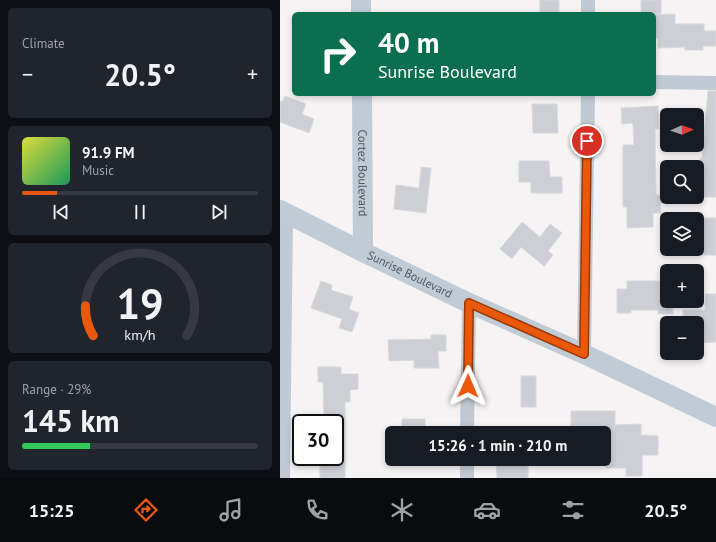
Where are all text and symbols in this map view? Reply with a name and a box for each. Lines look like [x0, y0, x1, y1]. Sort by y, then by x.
text: 40 m [378, 24, 439, 61]
icon: right [312, 28, 364, 80]
text: Climate [22, 35, 65, 52]
text: 20.5° [104, 55, 176, 94]
text: − [22, 60, 33, 88]
text: + [247, 60, 258, 88]
text: Sunrise Boulevard [378, 60, 517, 83]
north arrow [660, 108, 704, 152]
map controls [660, 108, 704, 360]
pin [570, 124, 604, 158]
street label: Cortez Boulevard [355, 129, 371, 217]
icon: arrive [576, 130, 598, 152]
text: 91.9 FM [82, 143, 135, 162]
button: search [660, 160, 704, 204]
text: Music [82, 162, 114, 179]
icon: previous [50, 201, 72, 223]
icon: pause [129, 201, 151, 223]
icon: next [208, 201, 230, 223]
button: layers [660, 212, 704, 256]
street label: Sunrise Boulevard [365, 247, 455, 301]
button: + [660, 264, 704, 308]
text: 19 [116, 277, 164, 330]
button: − [660, 316, 704, 360]
text: km/h [124, 324, 156, 343]
position arrow [447, 365, 489, 407]
text: Range · 29% [22, 381, 91, 398]
text: 145 km [22, 401, 120, 440]
speed limit sign: 30 [292, 414, 344, 466]
text: 15:26 · 1 min · 210 m [429, 436, 567, 455]
icon: directions [132, 496, 160, 524]
icon: music [217, 496, 245, 524]
icon: phone [303, 496, 331, 524]
icon: climate [388, 496, 416, 524]
icon: car [473, 496, 501, 524]
icon: filters [559, 496, 587, 524]
text: 15:25 [29, 499, 74, 522]
text: 20.5° [644, 499, 687, 522]

